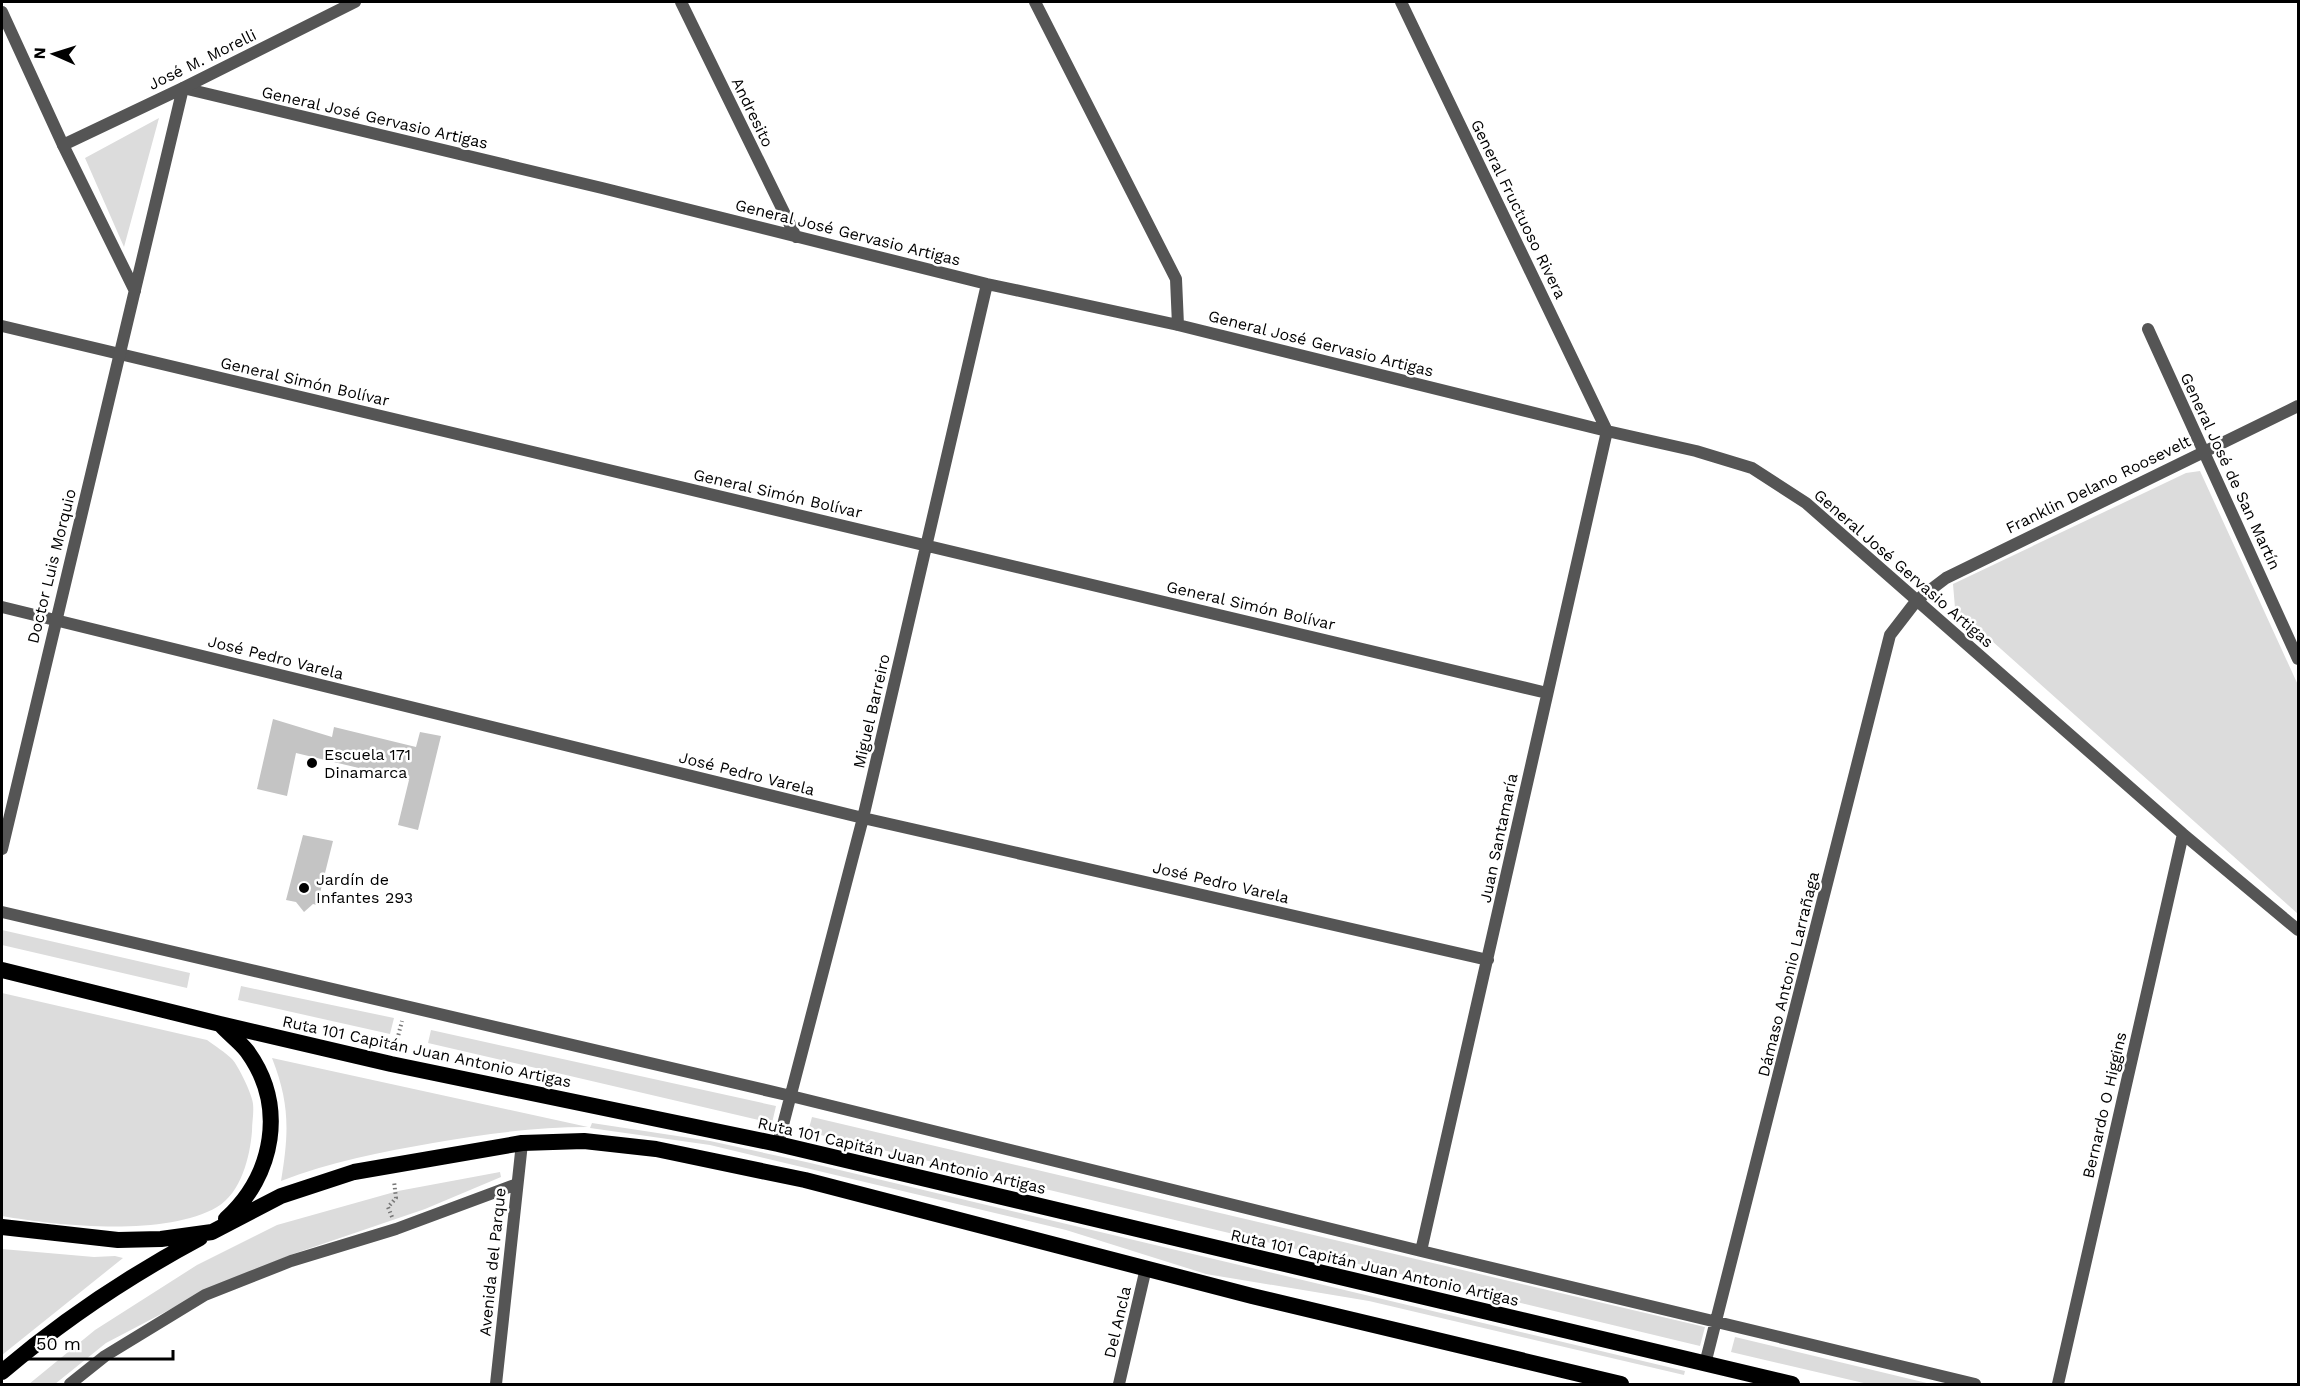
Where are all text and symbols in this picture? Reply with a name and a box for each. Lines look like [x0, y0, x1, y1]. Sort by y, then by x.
north arrow [24, 24, 84, 84]
street label: José M. Morelli [145, 25, 259, 94]
text: N [30, 47, 49, 60]
street label: Andresito [728, 74, 778, 150]
street label: General José Gervasio Artigas [260, 82, 490, 153]
street label: General Fructuoso Rivera [1467, 117, 1570, 302]
street label: General José Gervasio Artigas [733, 195, 963, 270]
street label: General José Gervasio Artigas [1206, 306, 1436, 381]
street label: General Simón Bolívar [219, 353, 392, 410]
street label: General José de San Martín [2176, 370, 2285, 573]
street label: Franklin Delano Roosevelt [2003, 431, 2194, 538]
street label: General Simón Bolívar [692, 465, 865, 522]
street label: General José Gervasio Artigas [1810, 485, 1997, 652]
street label: Doctor Luis Morquio [23, 487, 80, 645]
street label: General Simón Bolívar [1165, 577, 1338, 634]
street label: José Pedro Varela [206, 631, 346, 684]
street label: Miguel Barreiro [849, 652, 894, 770]
place label: Escuela 171 Dinamarca [324, 745, 411, 782]
street label: José Pedro Varela [677, 747, 817, 800]
marker: Escuela 171 Dinamarca [305, 756, 319, 770]
street label: Juan Santamaría [1475, 772, 1522, 905]
street label: José Pedro Varela [1151, 858, 1291, 907]
place label: Jardín de Infantes 293 [316, 870, 413, 907]
street label: Dámaso Antonio Larrañaga [1754, 870, 1823, 1079]
marker: Jardín de Infantes 293 [297, 881, 311, 895]
street label: Ruta 101 Capitán Juan Antonio Artigas [281, 1012, 573, 1091]
street label: Bernardo O Higgins [2078, 1030, 2131, 1180]
street label: Ruta 101 Capitán Juan Antonio Artigas [756, 1113, 1048, 1198]
street label: Avenida del Parque [475, 1187, 510, 1337]
street label: Ruta 101 Capitán Juan Antonio Artigas [1229, 1225, 1521, 1310]
street label: Del Ancla [1100, 1284, 1135, 1360]
scale bar [27, 1323, 172, 1361]
text: 50 m [36, 1333, 81, 1354]

